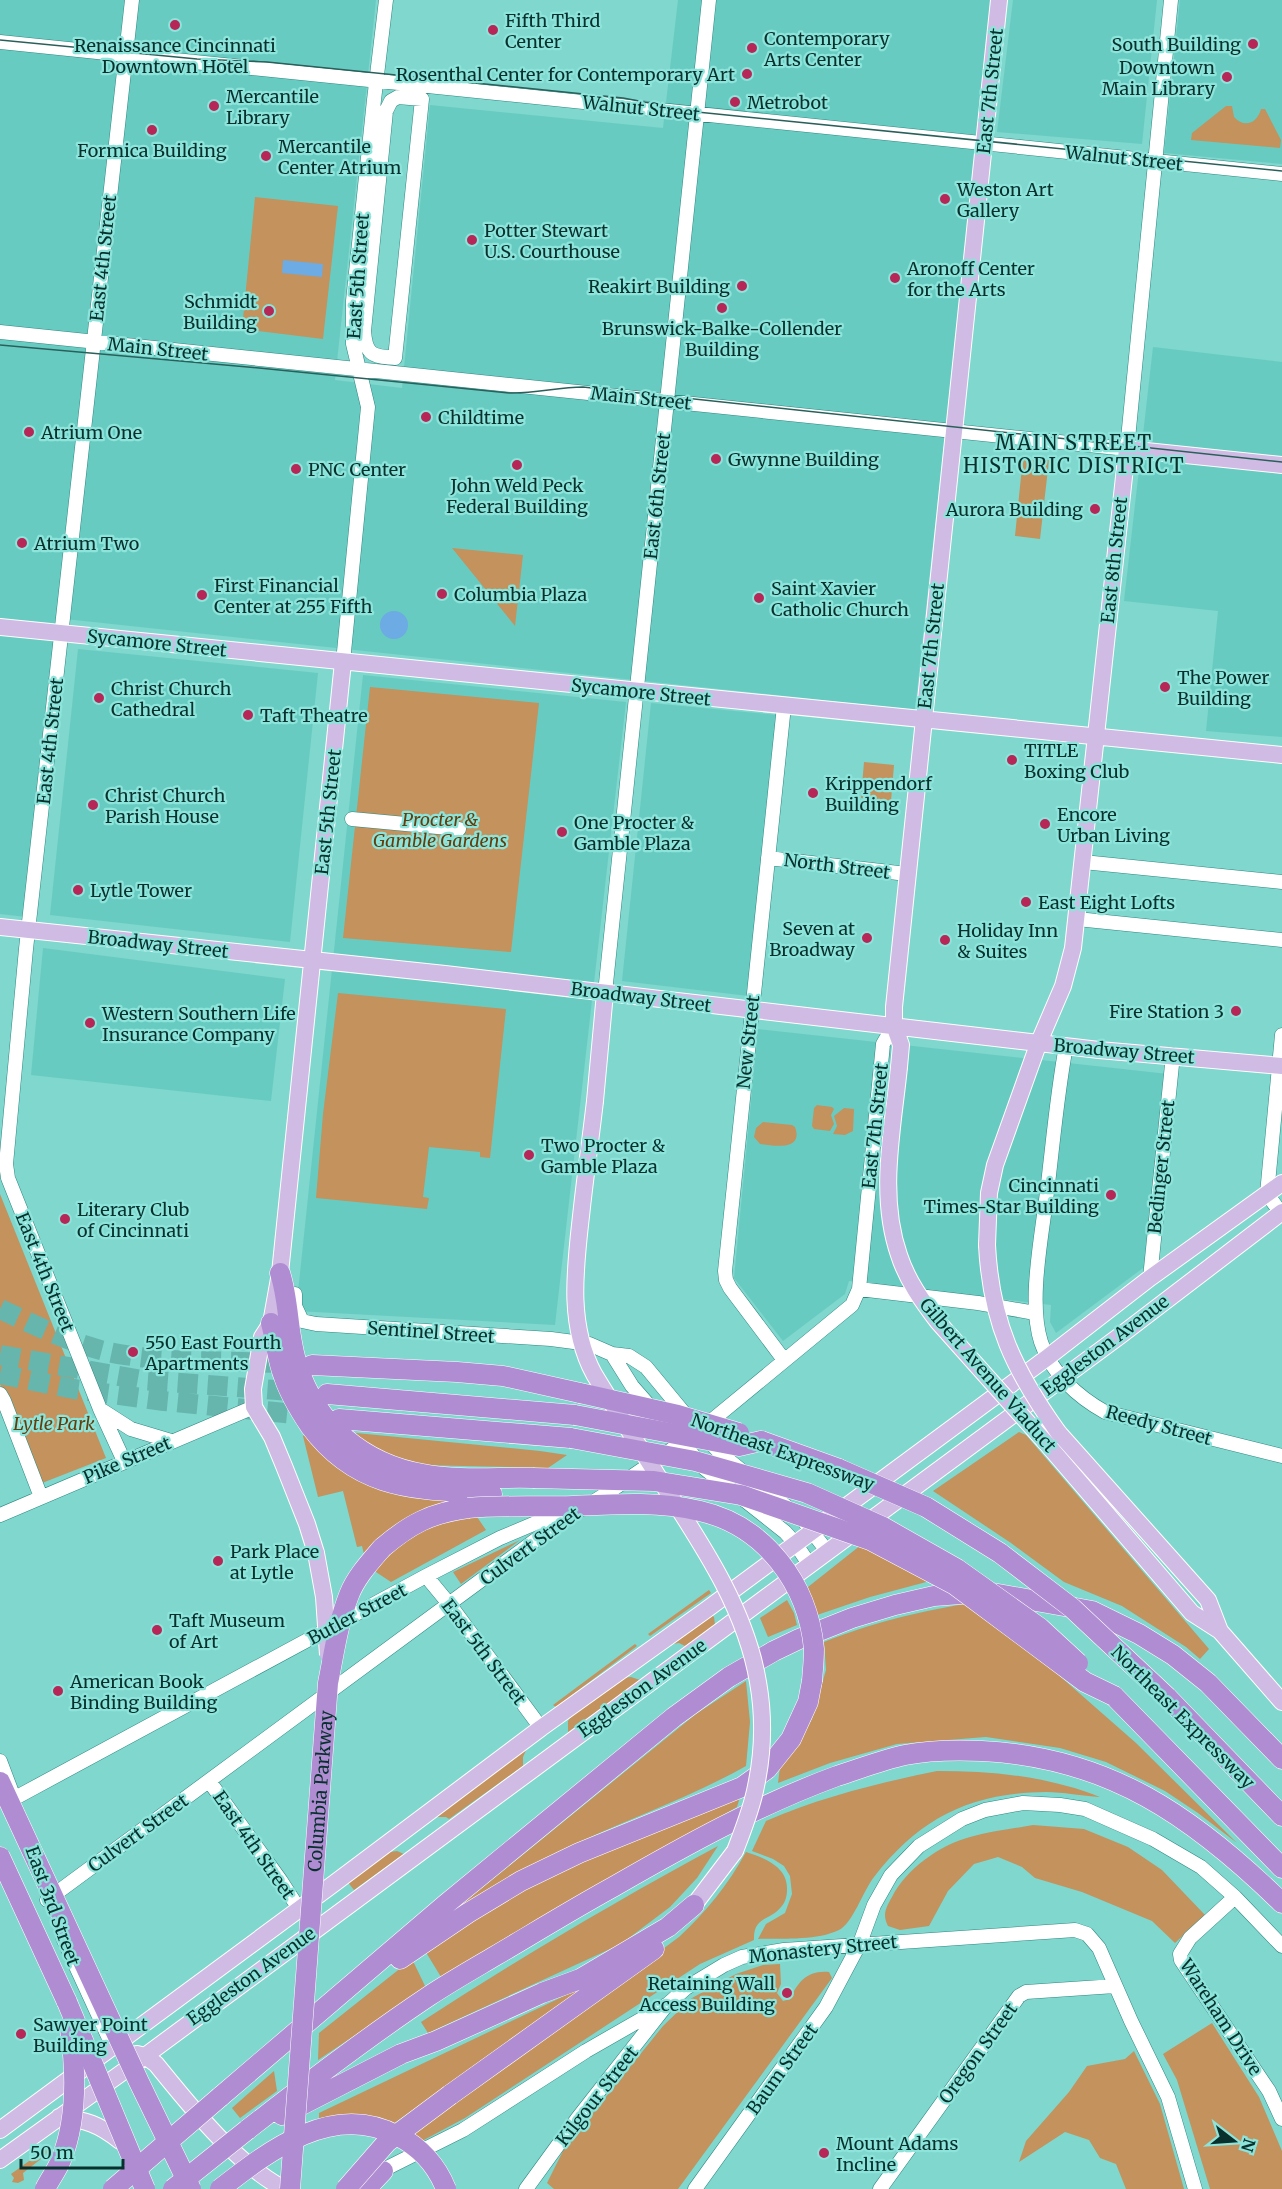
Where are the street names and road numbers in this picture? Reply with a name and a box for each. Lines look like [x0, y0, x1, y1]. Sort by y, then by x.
street label: East 7th Street [972, 27, 1008, 155]
street label: Walnut Street [580, 90, 701, 126]
street label: Walnut Street [1063, 140, 1184, 176]
street label: East 4th Street [85, 194, 121, 322]
street label: East 5th Street [342, 212, 374, 340]
street label: Main Street [107, 332, 209, 366]
street label: Main Street [590, 381, 692, 415]
street label: East 6th Street [639, 432, 675, 560]
street label: East 8th Street [1096, 496, 1132, 624]
street label: East 7th Street [913, 582, 949, 710]
street label: Sycamore Street [86, 624, 228, 662]
street label: Sycamore Street [570, 673, 712, 711]
street label: East 4th Street [32, 677, 68, 805]
street label: East 5th Street [310, 748, 346, 876]
street label: North Street [783, 848, 891, 884]
street label: Broadway Street [86, 925, 230, 963]
street label: Broadway Street [569, 977, 713, 1017]
street label: New Street [732, 994, 764, 1090]
street label: Broadway Street [1052, 1033, 1196, 1069]
street label: East 7th Street [857, 1062, 893, 1190]
street label: Bedinger Street [1143, 1099, 1179, 1235]
street label: East 4th Street [11, 1209, 79, 1335]
street label: Eggleston Avenue [1037, 1290, 1173, 1400]
street label: Gilbert Avenue Viaduct [915, 1293, 1061, 1457]
street label: Sentinel Street [367, 1316, 495, 1348]
street label: Reedy Street [1103, 1400, 1215, 1450]
street label: Northeast Expressway [688, 1408, 878, 1496]
street label: Pike Street [80, 1431, 174, 1489]
street label: Culvert Street [475, 1502, 585, 1590]
street label: Butler Street [304, 1578, 410, 1650]
street label: East 5th Street [437, 1595, 531, 1709]
street label: Eggleston Avenue [573, 1634, 711, 1742]
street label: Northeast Expressway [1106, 1640, 1260, 1794]
street label: Columbia Parkway [302, 1709, 337, 1873]
street label: East 4th Street [208, 1786, 300, 1904]
street label: Culvert Street [83, 1789, 193, 1877]
street label: East 3rd Street [21, 1843, 85, 1969]
street label: Eggleston Avenue [182, 1922, 320, 2030]
street label: Monastery Street [748, 1930, 898, 1968]
street label: Wareham Drive [1174, 1954, 1267, 2080]
street label: Oregon Street [934, 1998, 1022, 2108]
street label: Baum Street [741, 2019, 823, 2119]
street label: Kilgour Street [551, 2041, 643, 2151]

